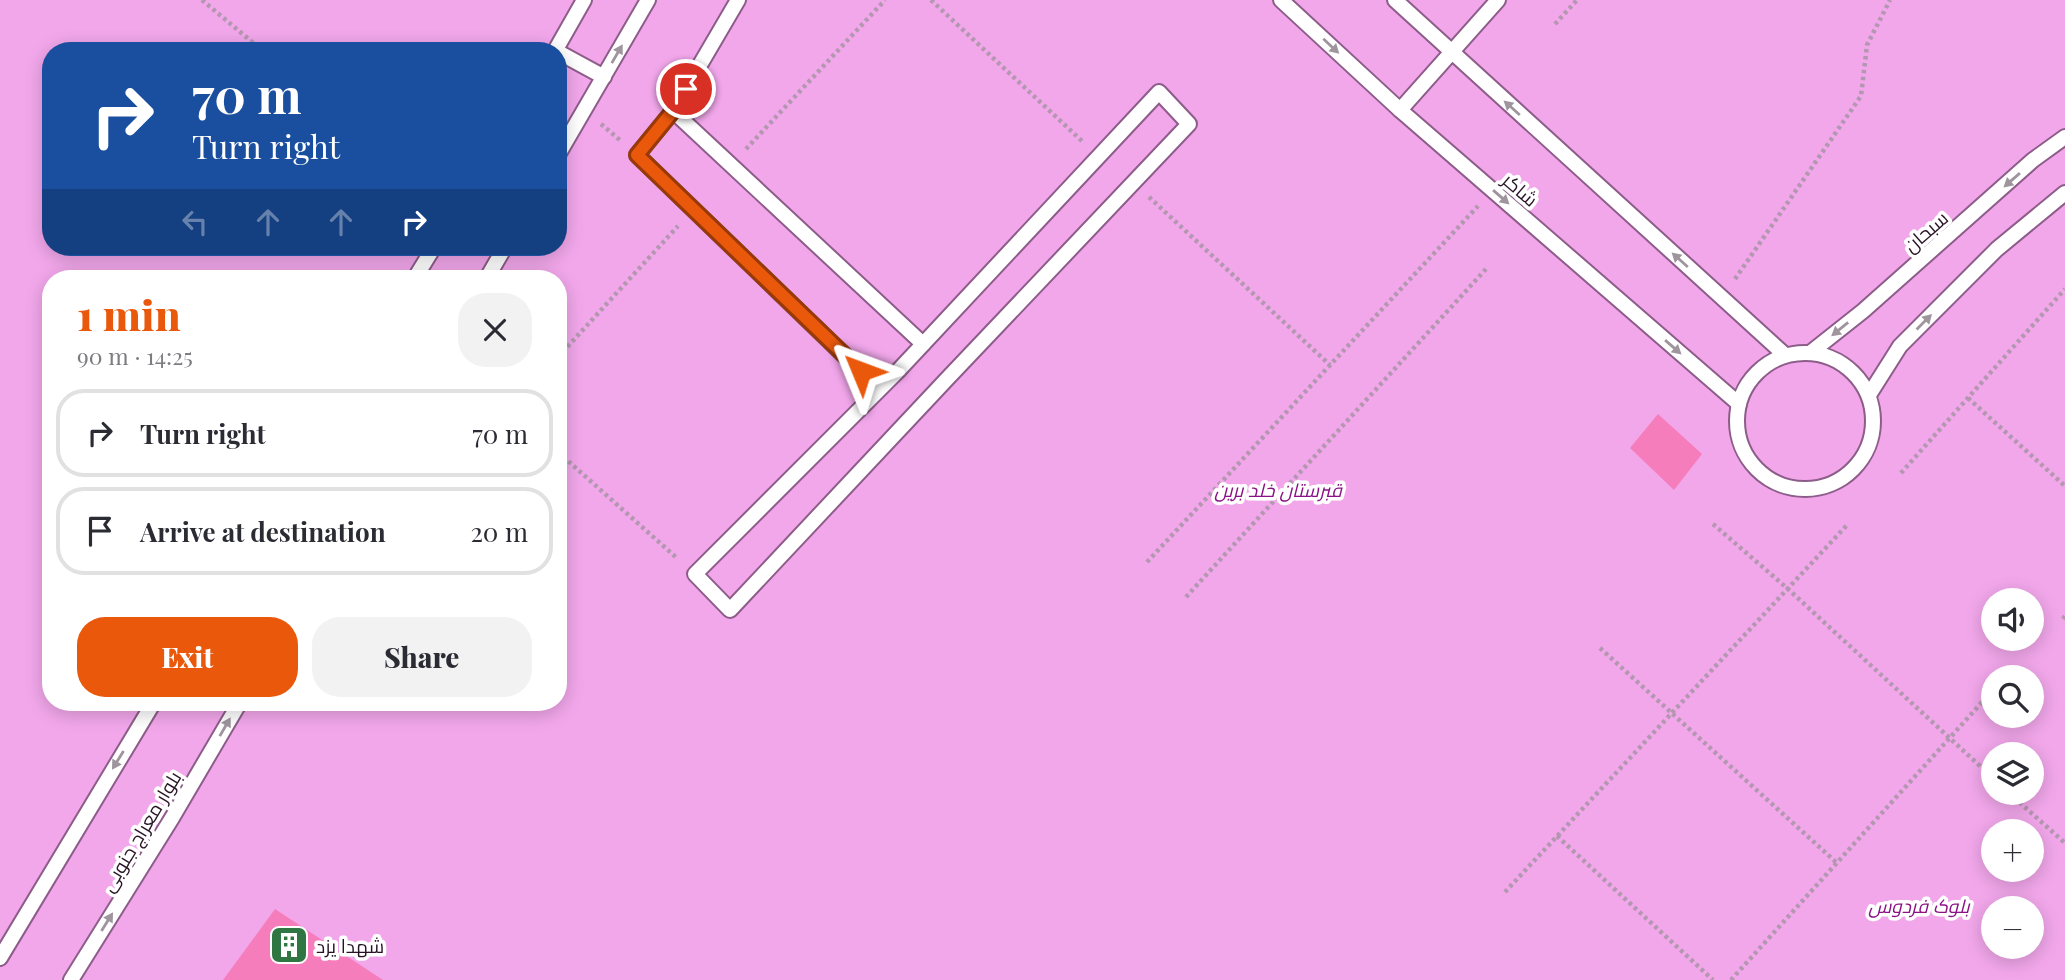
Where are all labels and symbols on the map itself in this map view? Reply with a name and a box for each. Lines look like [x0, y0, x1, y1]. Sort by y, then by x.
one-way arrow [1322, 38, 1339, 54]
one-way arrow [611, 44, 623, 63]
pin [656, 59, 716, 119]
one-way arrow [1504, 100, 1521, 116]
street label: شاکر [1497, 166, 1544, 212]
one-way arrow [2003, 172, 2020, 187]
one-way arrow [1492, 189, 1510, 205]
street label: سبحان [1897, 204, 1953, 258]
one-way arrow [1672, 253, 1689, 268]
one-way arrow [1916, 313, 1933, 330]
one-way arrow [1831, 321, 1849, 336]
position arrow [824, 334, 898, 408]
one-way arrow [1664, 339, 1681, 354]
park label: قبرستان خلد برین [1214, 476, 1343, 502]
one-way arrow [219, 718, 231, 737]
one-way arrow [112, 750, 125, 769]
street label: بلوار معراج جنوبی [94, 766, 188, 897]
park label: بلوک فردوس [1868, 892, 1971, 918]
one-way arrow [101, 912, 114, 932]
building icon: شهدا یزد [268, 924, 310, 966]
place label: شهدا یزد [316, 932, 384, 958]

